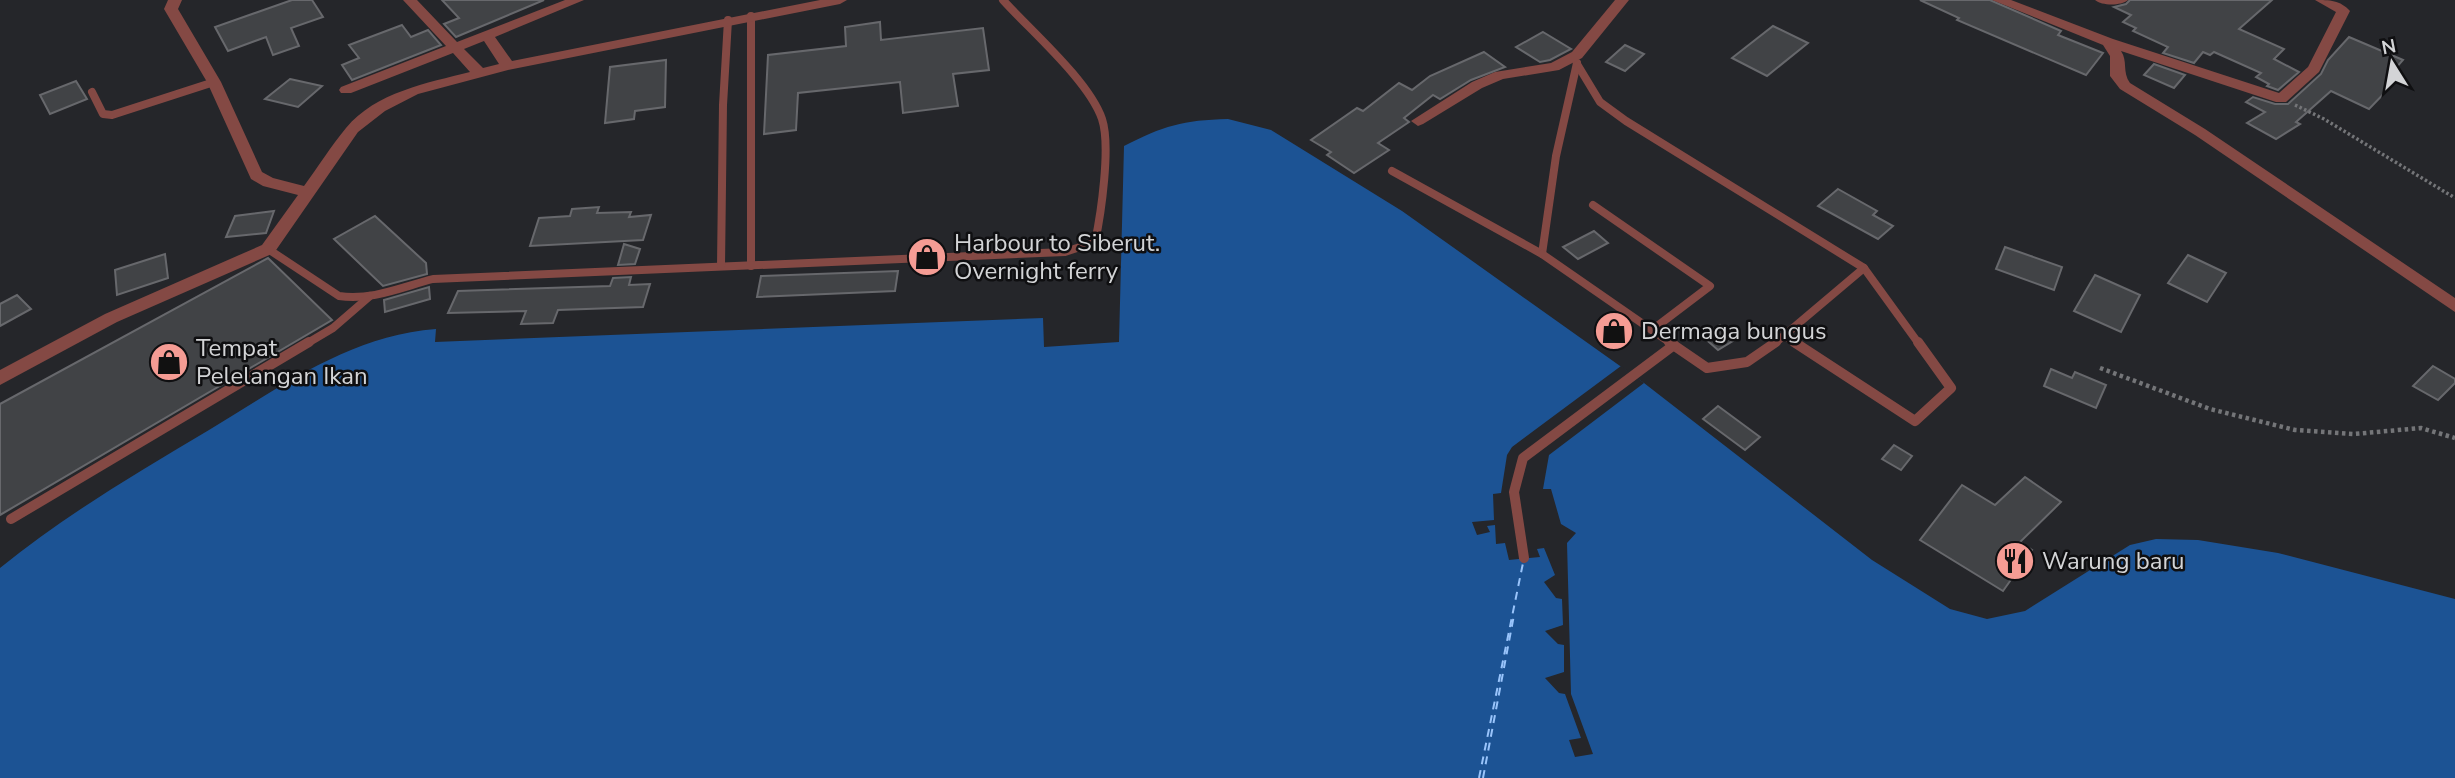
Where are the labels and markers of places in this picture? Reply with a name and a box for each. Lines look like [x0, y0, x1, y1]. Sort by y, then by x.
place label: Harbour to Siberut. Overnight ferry [954, 227, 1160, 287]
shop icon: Harbour to Siberut. Overnight ferry [906, 236, 948, 278]
shop icon: Dermaga bungus [1593, 310, 1635, 352]
place label: Dermaga bungus [1641, 315, 1827, 347]
place label: Tempat Pelelangan Ikan [196, 332, 368, 392]
shop icon: Tempat Pelelangan Ikan [148, 341, 190, 383]
restaurant icon: Warung baru [1994, 540, 2036, 582]
place label: Warung baru [2042, 545, 2184, 577]

